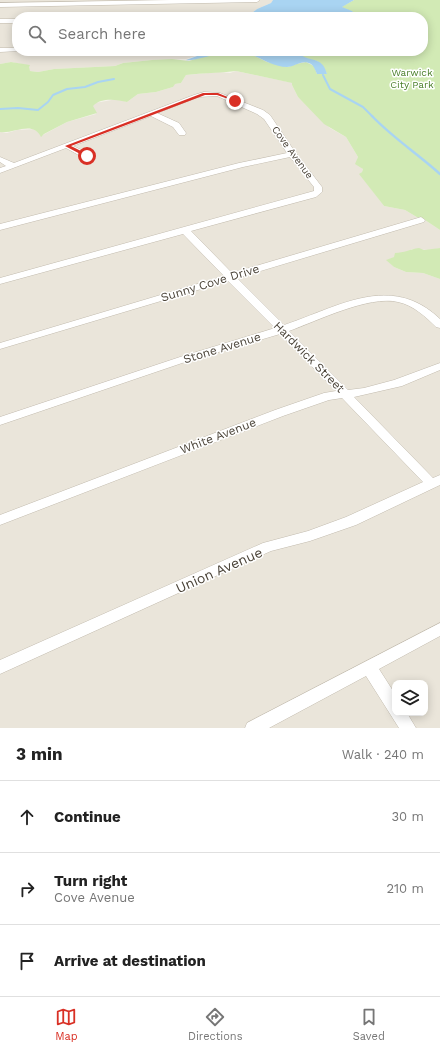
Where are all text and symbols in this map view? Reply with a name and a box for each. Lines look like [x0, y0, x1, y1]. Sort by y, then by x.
search box [12, 12, 428, 56]
icon: search [26, 23, 48, 45]
text: Search here [58, 25, 146, 43]
park label: Warwick City Park [390, 67, 434, 90]
route end [226, 92, 244, 110]
street label: Cove Avenue [270, 124, 315, 181]
route start [78, 147, 96, 165]
street label: Sunny Cove Drive [159, 261, 261, 305]
street label: Hardwick Street [271, 319, 347, 395]
street label: Stone Avenue [182, 330, 263, 366]
street label: White Avenue [178, 415, 258, 457]
street label: Union Avenue [173, 544, 265, 596]
map controls [392, 680, 428, 716]
button: layers [392, 680, 428, 716]
text: 3 min [16, 744, 62, 764]
text: Walk · 240 m [342, 747, 424, 762]
icon: ahead [16, 806, 38, 828]
text: Continue [54, 808, 121, 826]
text: 30 m [392, 809, 424, 824]
text: Turn right [54, 872, 127, 890]
icon: right [16, 878, 38, 900]
text: 210 m [386, 881, 424, 896]
text: Cove Avenue [54, 890, 135, 905]
icon: arrive [16, 950, 38, 972]
text: Arrive at destination [54, 952, 206, 970]
tab: Map [55, 1006, 78, 1043]
tab: Directions [188, 1006, 242, 1043]
tab: Saved [353, 1006, 385, 1043]

